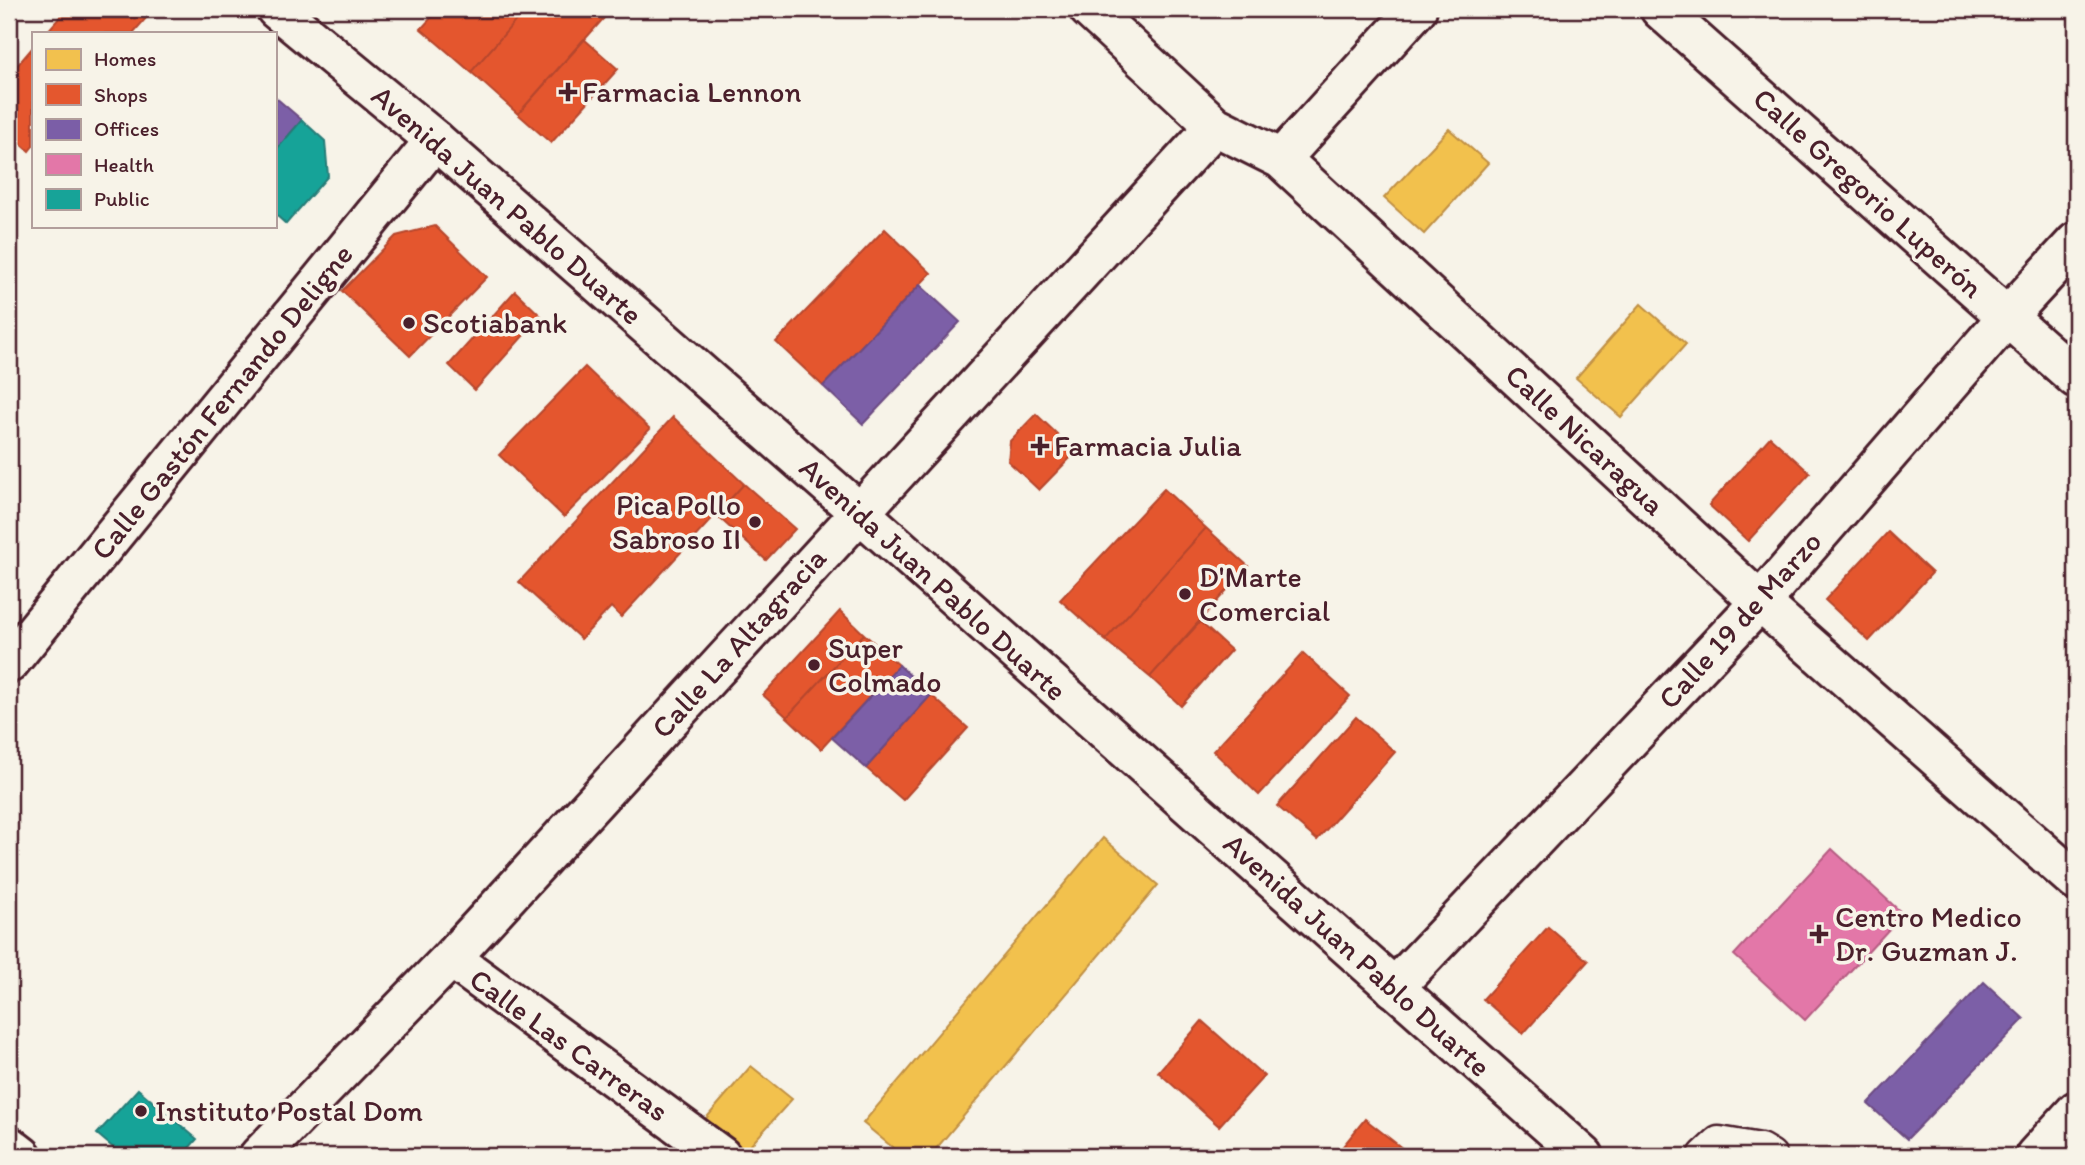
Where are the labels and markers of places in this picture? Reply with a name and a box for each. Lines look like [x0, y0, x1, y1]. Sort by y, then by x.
place label: Farmacia Lennon [582, 73, 801, 110]
marker: Farmacia Lennon [560, 84, 576, 100]
place label: Scotiabank [423, 304, 567, 341]
marker: Scotiabank [401, 315, 417, 331]
place label: Farmacia Julia [1054, 427, 1242, 464]
marker: Farmacia Julia [1032, 438, 1048, 454]
place label: Pica Pollo Sabroso II [612, 486, 741, 557]
marker: Pica Pollo Sabroso II [747, 514, 763, 530]
place label: D'Marte Comercial [1199, 558, 1331, 629]
marker: D'Marte Comercial [1177, 586, 1193, 602]
place label: Super Colmado [828, 629, 942, 700]
marker: Super Colmado [806, 657, 822, 673]
place label: Centro Medico Dr. Guzman J. [1835, 898, 2022, 969]
marker: Centro Medico Dr. Guzman J. [1809, 924, 1829, 944]
place label: Instituto Postal Dom [155, 1092, 423, 1129]
marker: Instituto Postal Dom [133, 1103, 149, 1119]

